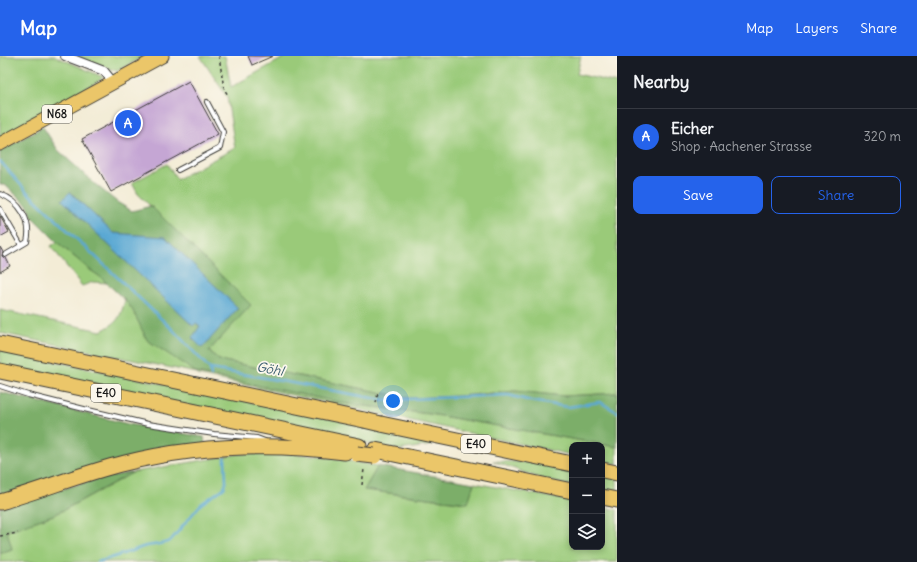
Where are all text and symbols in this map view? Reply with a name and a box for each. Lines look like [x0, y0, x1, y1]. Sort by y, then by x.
text: Map [20, 16, 57, 40]
text: Map [746, 19, 773, 37]
text: Layers [795, 19, 838, 37]
text: Share [860, 19, 897, 37]
text: Nearby [633, 71, 689, 93]
road number: N68 [42, 105, 72, 123]
pin: A [115, 108, 141, 138]
text: Eicher [671, 119, 714, 138]
text: A [642, 128, 650, 145]
text: 320 m [863, 128, 901, 145]
text: Shop · Aachener Strasse [671, 138, 812, 155]
button: Save [633, 176, 763, 214]
button: Share [771, 176, 901, 214]
water label: Göhl [255, 358, 287, 380]
road number: E40 [91, 384, 121, 402]
your location [383, 391, 403, 411]
road number: E40 [461, 435, 491, 453]
map controls [569, 442, 605, 550]
button: + [569, 442, 605, 478]
button: − [569, 478, 605, 514]
button: layers [569, 514, 605, 550]

